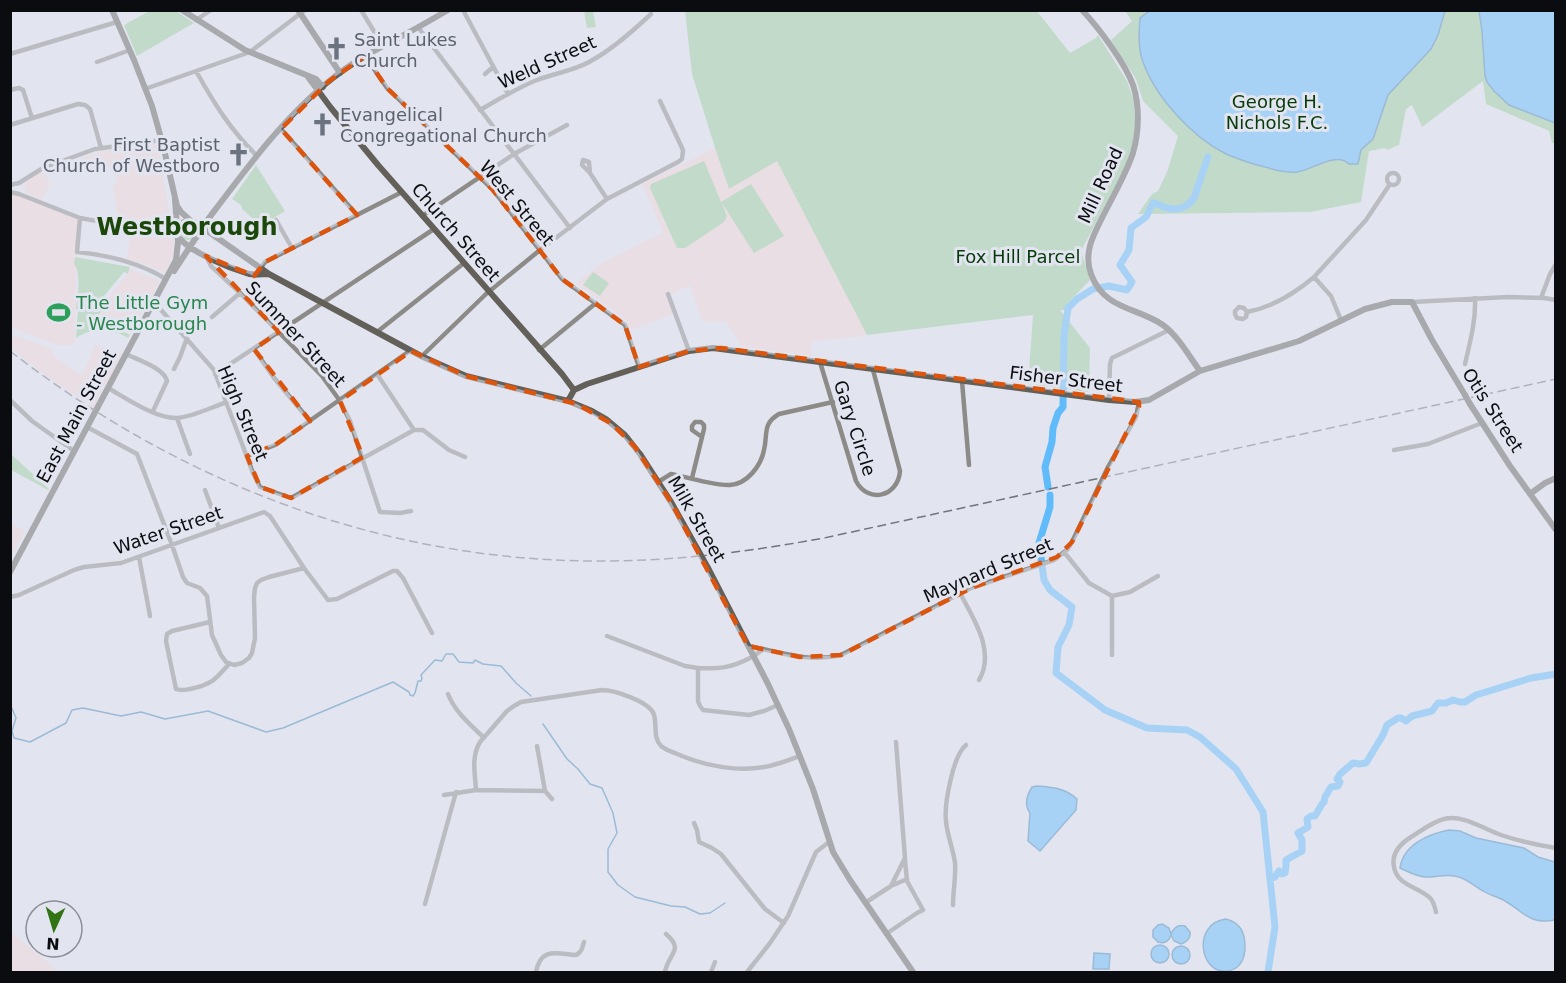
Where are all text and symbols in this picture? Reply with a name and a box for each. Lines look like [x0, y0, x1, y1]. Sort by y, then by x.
place label: Saint Lukes Church [354, 29, 457, 71]
street label: Weld Street [495, 31, 599, 93]
church icon: Saint Lukes Church [323, 36, 349, 62]
park label: George H. Nichols F.C. [1226, 91, 1328, 133]
place label: Evangelical Congregational Church [340, 104, 547, 146]
church icon: Evangelical Congregational Church [309, 111, 335, 137]
place label: First Baptist Church of Westboro [43, 134, 220, 176]
church icon: First Baptist Church of Westboro [225, 141, 251, 167]
street label: Mill Road [1073, 144, 1127, 226]
street label: West Street [475, 156, 559, 250]
street label: Church Street [407, 178, 505, 286]
district label: Westborough [97, 213, 278, 241]
park label: Fox Hill Parcel [956, 246, 1080, 267]
street label: Summer Street [242, 277, 350, 391]
place label: The Little Gym - Westborough [75, 292, 208, 334]
sports icon: The Little Gym - Westborough [45, 299, 71, 325]
street label: East Main Street [32, 346, 120, 486]
street label: High Street [213, 362, 273, 464]
street label: Fisher Street [1008, 362, 1124, 396]
street label: Otis Street [1458, 364, 1528, 456]
street label: Gary Circle [830, 378, 880, 478]
street label: Milk Street [664, 472, 730, 566]
street label: Water Street [111, 502, 225, 558]
street label: Maynard Street [920, 533, 1056, 607]
north arrow [24, 899, 84, 959]
text: N [46, 934, 60, 953]

